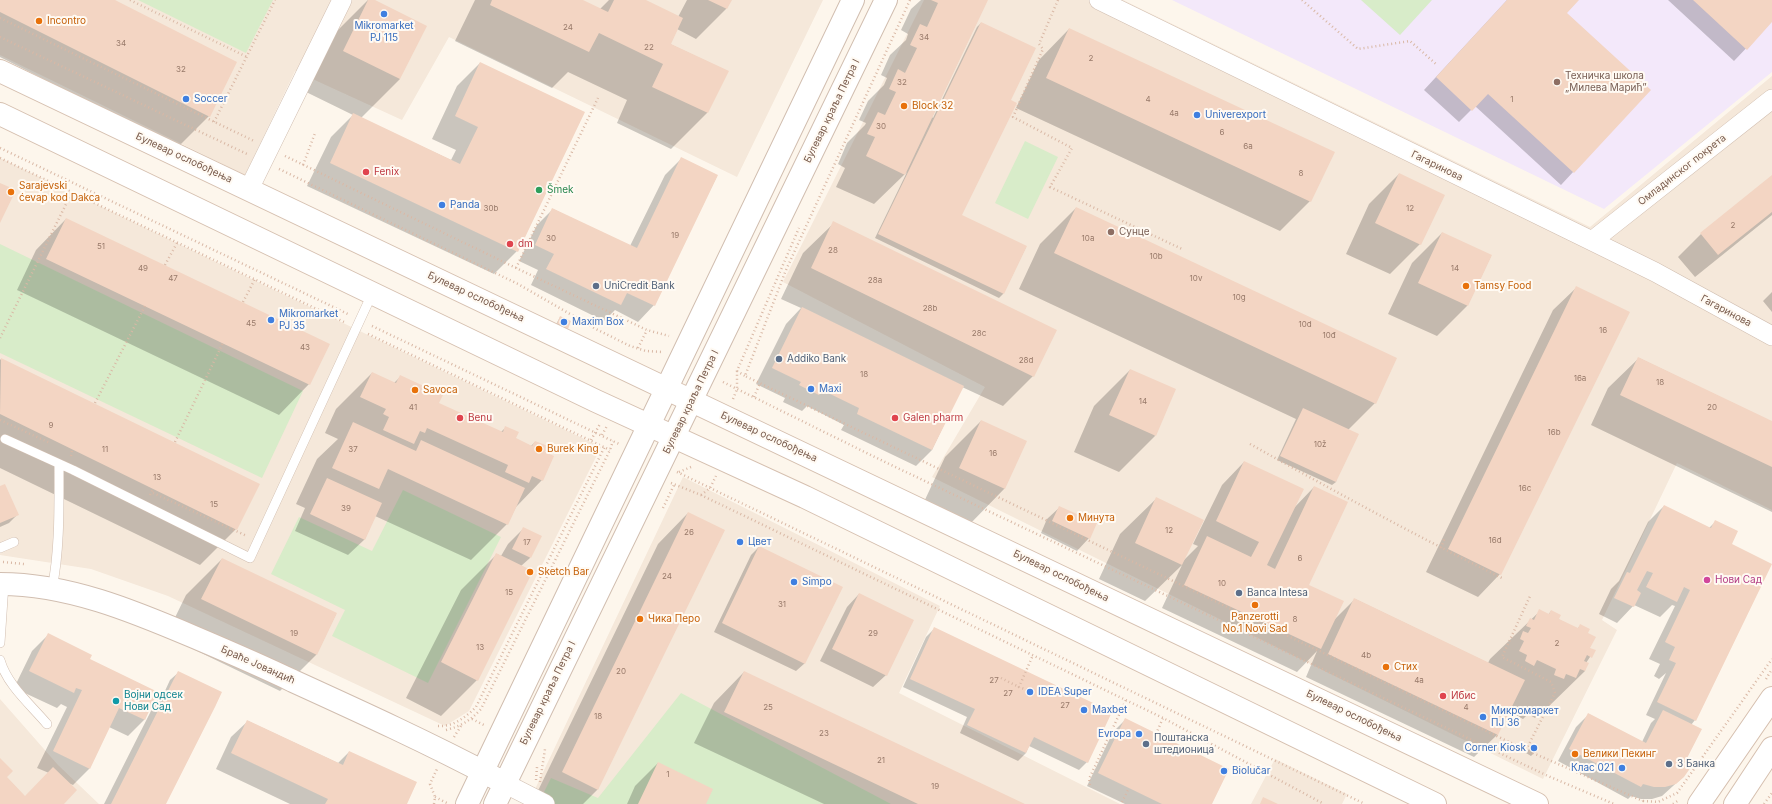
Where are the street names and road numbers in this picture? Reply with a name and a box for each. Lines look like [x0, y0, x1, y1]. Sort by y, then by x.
street label: Булевар краља Петра I [802, 57, 862, 165]
street label: Булевар ослобођења [134, 130, 234, 186]
street label: Омладинског покрета [1636, 132, 1728, 208]
street label: Гагаринова [1409, 148, 1465, 184]
street label: Булевар ослобођења [426, 269, 526, 325]
street label: Гагаринова [1699, 293, 1753, 329]
street label: Булевар краља Петра I [661, 348, 721, 456]
street label: Булевар ослобођења [719, 409, 819, 465]
street label: Булевар ослобођења [1011, 548, 1111, 604]
street label: Булевар краља Петра I [518, 639, 578, 747]
street label: Браће Јовандић [219, 643, 297, 687]
street label: Булевар ослобођења [1304, 688, 1404, 744]

